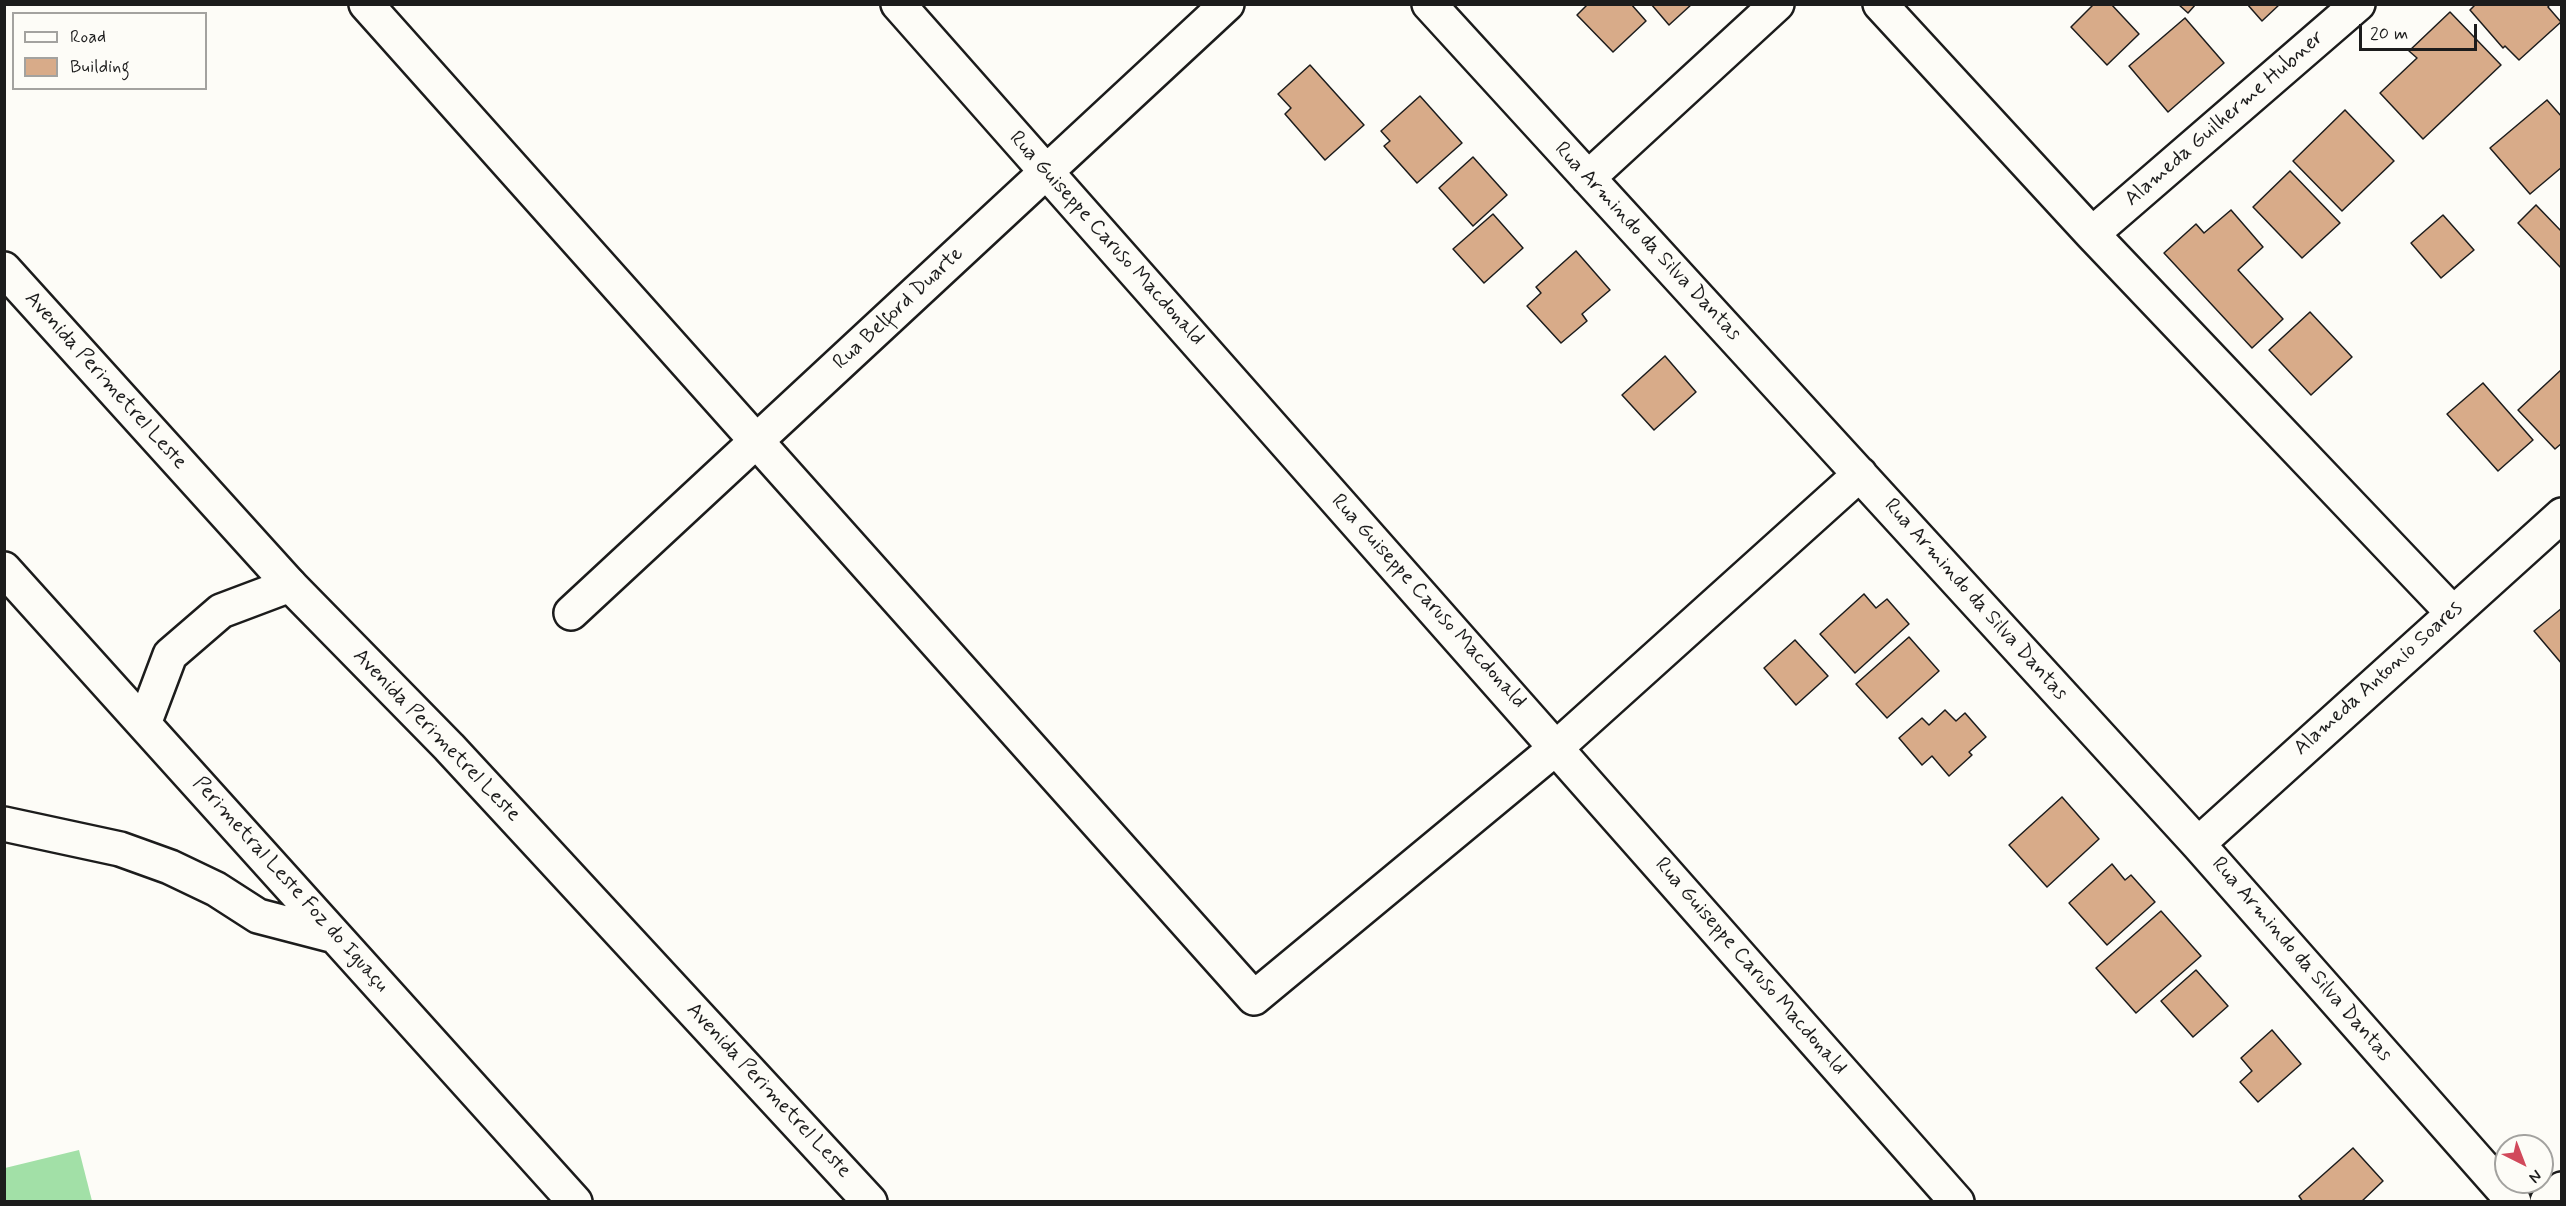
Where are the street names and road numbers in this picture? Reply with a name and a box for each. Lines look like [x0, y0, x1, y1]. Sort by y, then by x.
street label: Alameda Guilherme Hubner [2120, 26, 2330, 212]
street label: Rua Guiseppe Caruso Macdonald [1003, 127, 1209, 351]
street label: Rua Armindo da Silva Dantas [1548, 137, 1746, 347]
street label: Rua Belford Duarte [829, 242, 969, 376]
street label: Avenida Perimetrel Leste [18, 287, 192, 475]
street label: Rua Guiseppe Caruso Macdonald [1325, 490, 1531, 714]
street label: Rua Armindo da Silva Dantas [1878, 494, 2072, 706]
street label: Alameda Antonio Soares [2289, 597, 2469, 761]
street label: Avenida Perimetrel Leste [347, 644, 525, 828]
street label: Perimetral Leste Foz do Iguaçu [186, 772, 394, 998]
street label: Rua Guiseppe Caruso Macdonald [1649, 853, 1851, 1081]
street label: Rua Armindo da Silva Dantas [2205, 853, 2397, 1067]
street label: Avenida Perimetrel Leste [680, 998, 856, 1184]

